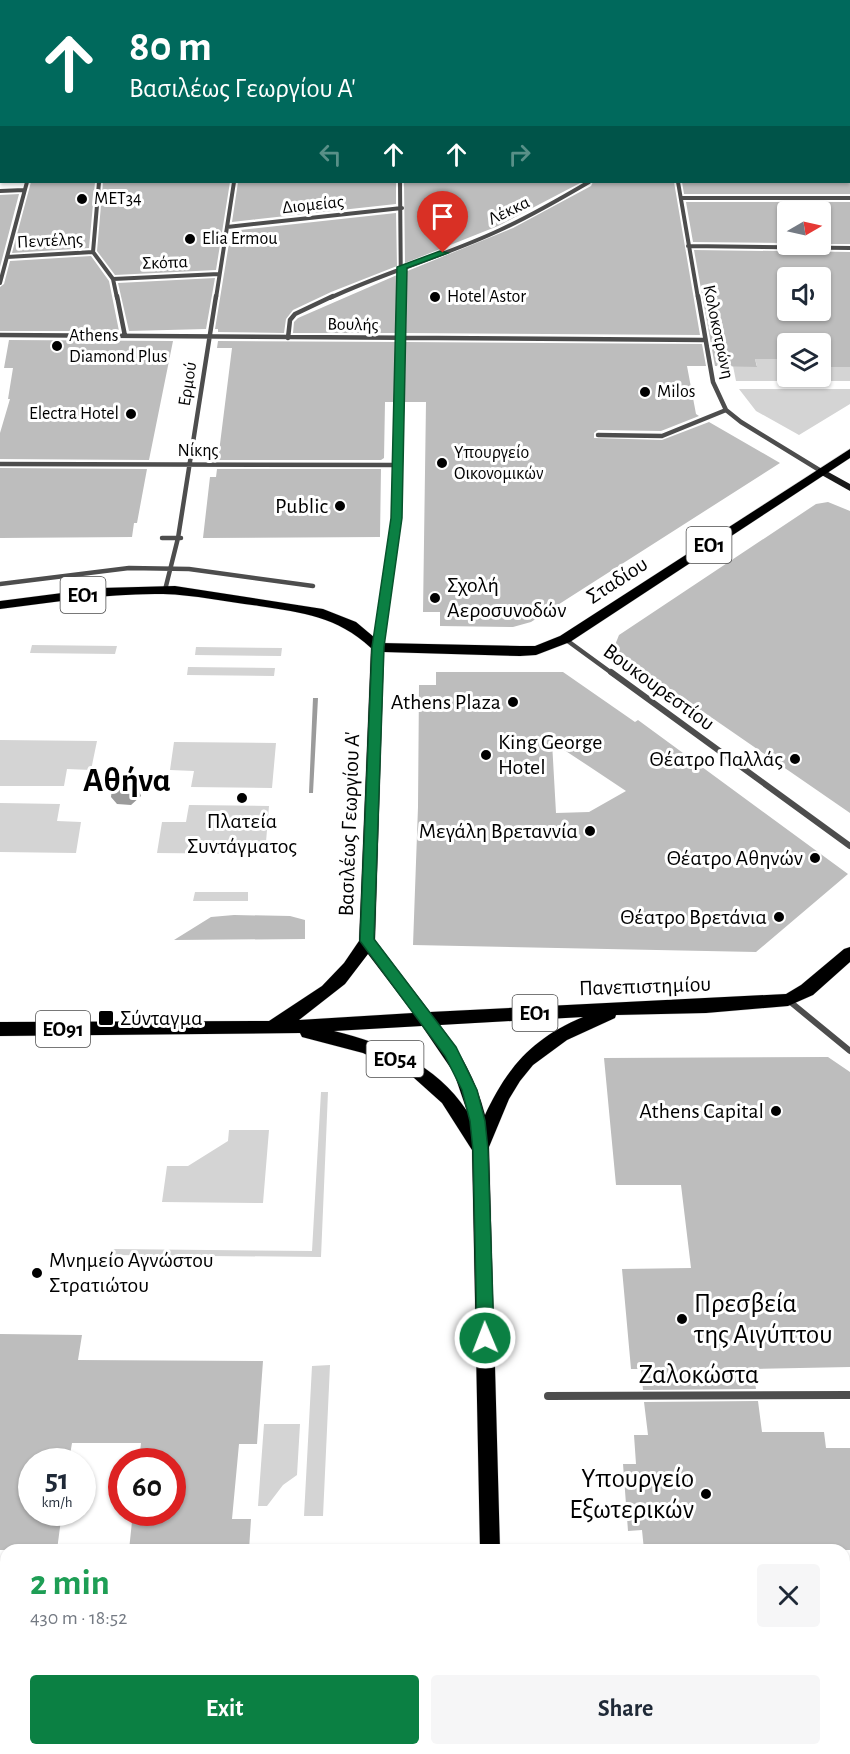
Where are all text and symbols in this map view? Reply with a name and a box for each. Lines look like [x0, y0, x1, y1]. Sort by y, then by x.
icon: ahead [30, 24, 108, 102]
text: 80 m [129, 26, 212, 68]
text: Βασιλέως Γεωργίου Α' [129, 75, 356, 102]
icon: left [314, 138, 347, 171]
icon: ahead [377, 138, 410, 171]
icon: ahead [440, 138, 473, 171]
icon: right [503, 138, 536, 171]
place label: MET34 [94, 190, 142, 208]
pin [417, 191, 468, 253]
marker: MET34 [75, 192, 89, 206]
street label: Διομείας [281, 192, 345, 217]
street label: Λέκκα [485, 193, 533, 229]
icon: arrive [426, 200, 459, 233]
north arrow [777, 201, 831, 255]
map controls [777, 201, 831, 387]
street label: Πεντέλης [17, 230, 83, 252]
place label: Elia Ermou [202, 230, 277, 248]
marker: Elia Ermou [183, 232, 197, 246]
street label: Σκόπα [142, 253, 188, 273]
button: sound [777, 267, 831, 321]
street label: Κολοκοτρώνη [699, 283, 737, 381]
place label: Hotel Astor [447, 288, 526, 306]
marker: Hotel Astor [428, 290, 442, 304]
street label: Βουλής [327, 316, 379, 334]
place label: Athens Diamond Plus [69, 327, 167, 366]
button: layers [777, 333, 831, 387]
marker: Athens Diamond Plus [50, 339, 64, 353]
street label: Ερμού [176, 361, 200, 407]
place label: Milos [657, 383, 696, 401]
marker: Milos [638, 385, 652, 399]
place label: Electra Hotel [29, 405, 119, 423]
marker: Electra Hotel [124, 407, 138, 421]
street label: Νίκης [177, 441, 219, 460]
place label: Υπουργείο Οικονομικών [454, 443, 544, 483]
marker: Υπουργείο Οικονομικών [435, 456, 449, 470]
place label: Public [275, 495, 329, 517]
marker: Public [333, 499, 347, 513]
road number: ΕΟ1 [686, 527, 732, 563]
street label: Σταδίου [582, 552, 652, 608]
place label: Σχολή Αεροσυνοδών [447, 574, 566, 621]
road number: ΕΟ1 [60, 577, 106, 613]
marker: Σχολή Αεροσυνοδών [428, 591, 442, 605]
street label: Βουκουρεστίου [599, 639, 719, 735]
place label: Athens Plaza [391, 691, 501, 713]
marker: Athens Plaza [506, 695, 520, 709]
street label: Βασιλέως Γεωργίου Α' [335, 731, 363, 917]
place label: King George Hotel [498, 731, 603, 778]
marker: King George Hotel [479, 748, 493, 762]
place label: Θέατρο Παλλάς [650, 748, 783, 770]
marker: Θέατρο Παλλάς [788, 752, 802, 766]
district label: Αθήνα [83, 764, 171, 798]
marker: Πλατεία Συντάγματος [235, 791, 249, 805]
place label: Πλατεία Συντάγματος [187, 810, 297, 857]
place label: Μεγάλη Βρεταννία [419, 820, 578, 842]
marker: Μεγάλη Βρεταννία [583, 824, 597, 838]
place label: Θέατρο Αθηνών [667, 847, 803, 869]
marker: Θέατρο Αθηνών [808, 851, 822, 865]
place label: Θέατρο Βρετάνια [620, 906, 767, 928]
marker: Θέατρο Βρετάνια [772, 910, 786, 924]
street label: Πανεπιστημίου [579, 973, 711, 999]
road number: ΕΟ1 [512, 995, 558, 1031]
place label: Σύνταγμα [120, 1007, 203, 1029]
marker: Σύνταγμα [97, 1009, 115, 1027]
road number: ΕΟ91 [36, 1011, 90, 1047]
road number: ΕΟ54 [366, 1041, 424, 1077]
place label: Athens Capital [639, 1100, 764, 1122]
marker: Athens Capital [769, 1104, 783, 1118]
place label: Μνημείο Αγνώστου Στρατιώτου [49, 1249, 214, 1296]
marker: Μνημείο Αγνώστου Στρατιώτου [30, 1266, 44, 1280]
place label: Πρεσβεία της Αιγύπτου [693, 1290, 832, 1349]
position arrow [453, 1306, 517, 1370]
marker: Πρεσβεία της Αιγύπτου [675, 1312, 689, 1326]
street label: Ζαλοκώστα [639, 1361, 759, 1388]
speed limit sign: 60 [108, 1448, 186, 1526]
text: 51 [45, 1465, 69, 1495]
place label: Υπουργείο Εξωτερικών [569, 1465, 694, 1523]
marker: Υπουργείο Εξωτερικών [699, 1487, 713, 1501]
text: km/h [42, 1495, 72, 1510]
button: close [757, 1564, 820, 1627]
text: 2 min [30, 1565, 110, 1601]
text: 430 m · 18:52 [30, 1608, 127, 1628]
button: Exit [30, 1675, 419, 1744]
button: Share [431, 1675, 820, 1744]

